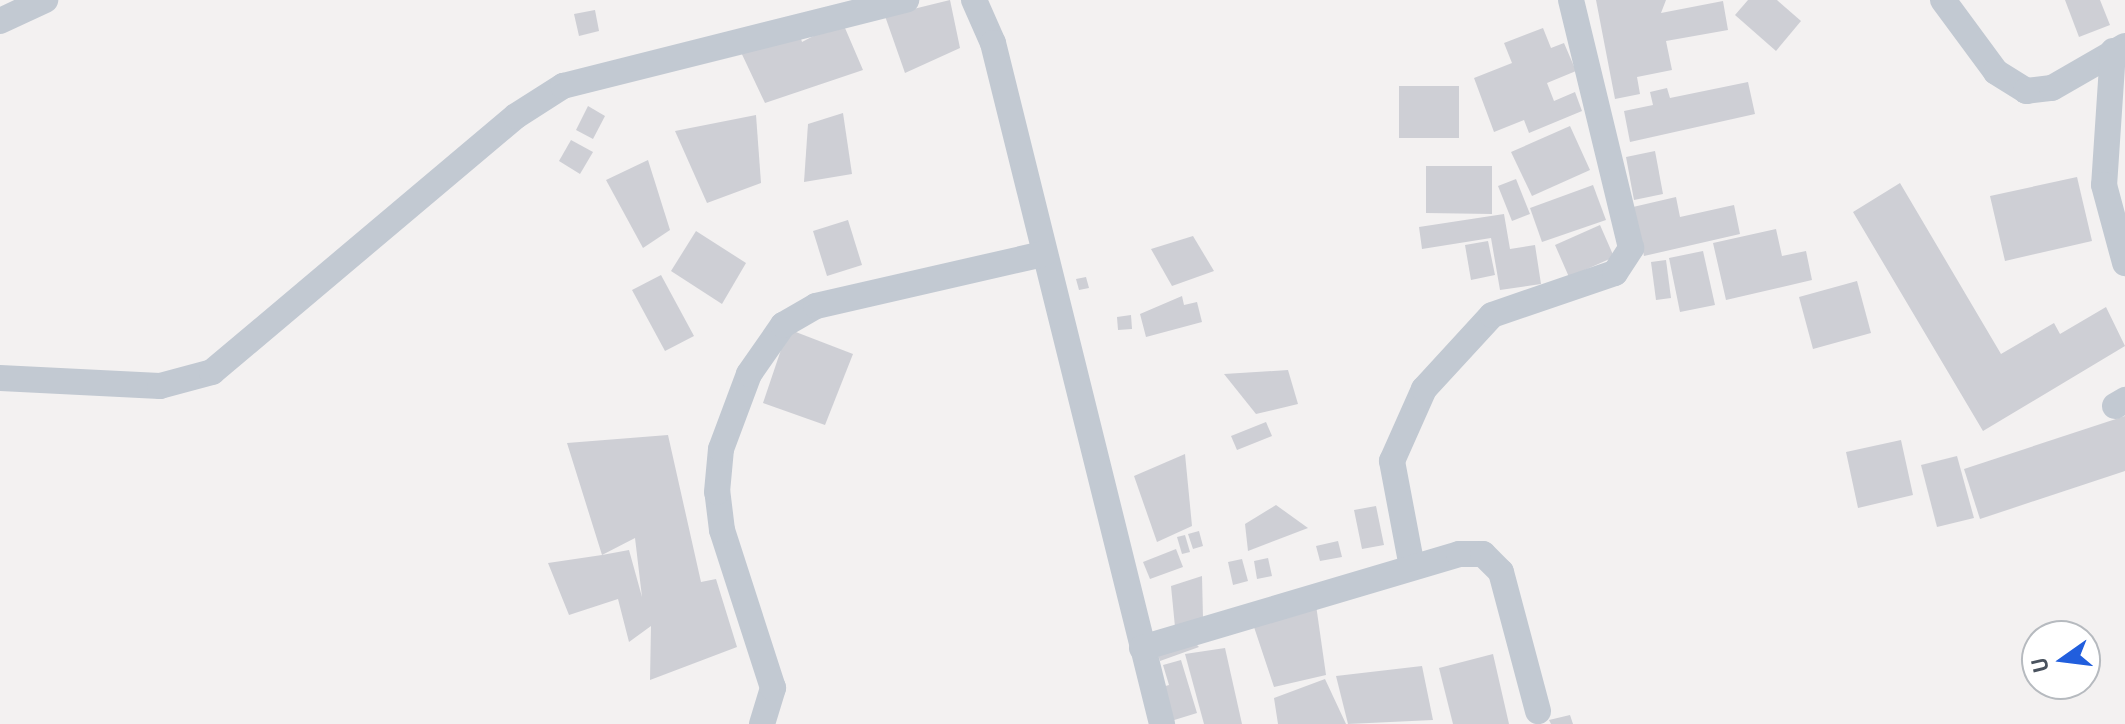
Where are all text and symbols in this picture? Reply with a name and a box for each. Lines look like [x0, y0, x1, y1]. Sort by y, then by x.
north arrow [2021, 620, 2101, 700]
text: U [2024, 655, 2055, 675]

